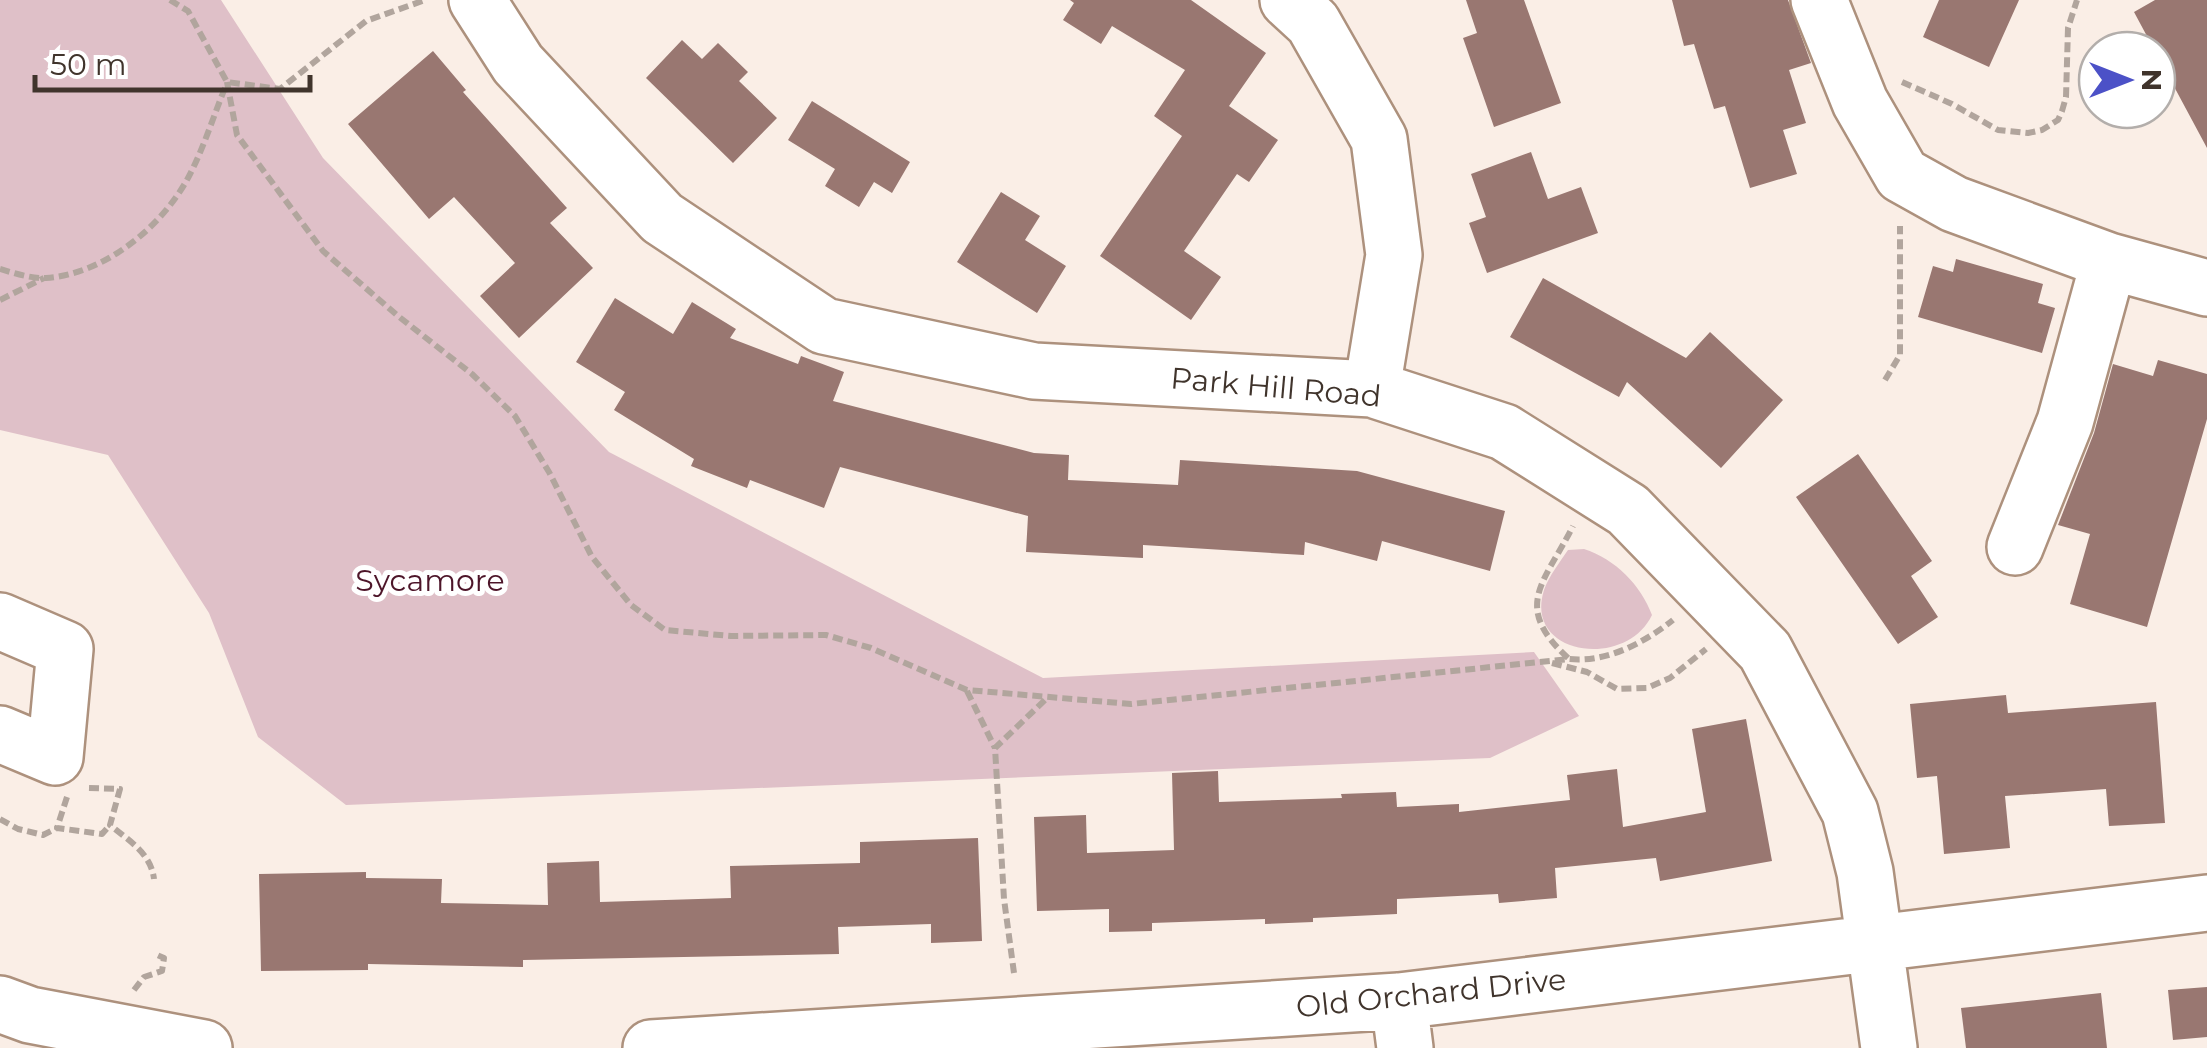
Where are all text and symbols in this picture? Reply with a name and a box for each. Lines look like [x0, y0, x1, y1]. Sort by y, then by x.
scale bar [35, 30, 310, 92]
north arrow [2077, 30, 2177, 130]
text: 50 m [50, 46, 127, 83]
text: N [2135, 69, 2169, 91]
street label: Park Hill Road [1169, 359, 1383, 415]
park label: Sycamore [355, 562, 505, 599]
street label: Old Orchard Drive [1294, 960, 1568, 1026]

